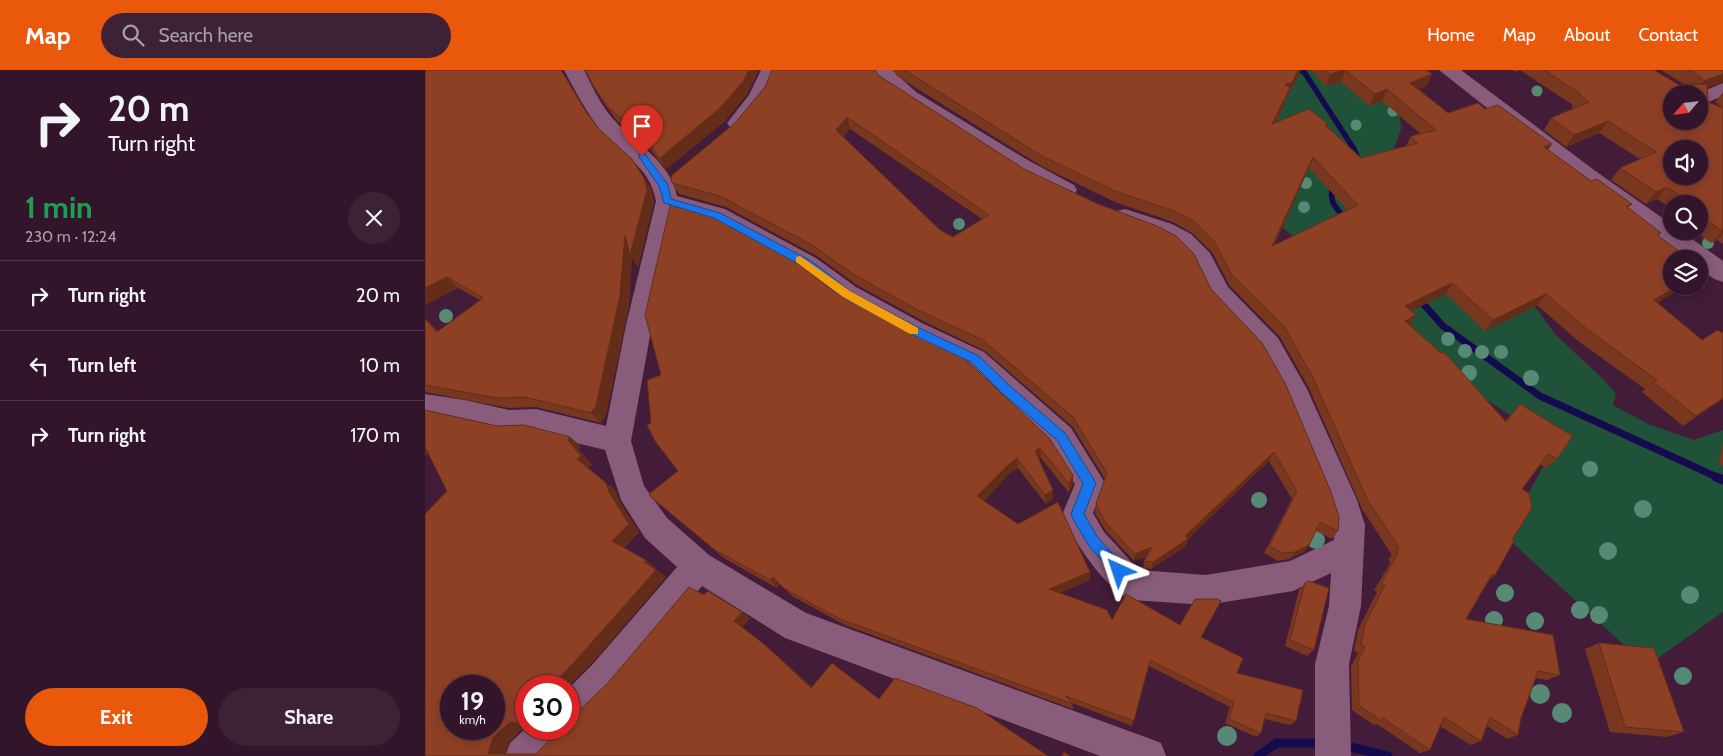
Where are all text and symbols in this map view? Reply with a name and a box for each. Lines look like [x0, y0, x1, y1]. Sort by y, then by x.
search box [101, 13, 451, 58]
text: Map [25, 21, 71, 50]
icon: search [119, 21, 147, 49]
text: Search here [159, 24, 253, 47]
text: Home [1427, 24, 1475, 46]
text: Map [1503, 24, 1536, 46]
text: About [1564, 24, 1610, 46]
text: Contact [1638, 24, 1698, 46]
north arrow [1663, 85, 1707, 130]
map controls [1663, 85, 1708, 295]
text: 20 m [108, 87, 190, 130]
icon: right [25, 90, 90, 155]
pin [621, 105, 663, 156]
icon: arrive [628, 112, 656, 140]
text: Turn right [108, 130, 195, 157]
button: sound [1663, 140, 1708, 185]
text: 1 min [25, 189, 93, 226]
button: close [348, 192, 400, 244]
button: search [1663, 195, 1708, 240]
text: 230 m · 12:24 [25, 227, 116, 246]
button: layers [1663, 250, 1708, 295]
icon: right [25, 282, 53, 310]
text: Turn right [68, 284, 146, 307]
text: 20 m [356, 284, 400, 307]
icon: left [25, 352, 53, 380]
text: Turn left [68, 354, 136, 377]
text: 10 m [360, 354, 400, 377]
icon: right [25, 422, 53, 450]
text: Turn right [68, 424, 146, 447]
text: 170 m [350, 424, 400, 447]
position arrow [1092, 544, 1144, 596]
speed limit sign: 30 [515, 675, 580, 740]
text: 19 [461, 686, 484, 716]
button: Exit [25, 688, 208, 746]
button: Share [218, 688, 400, 746]
text: km/h [459, 712, 486, 727]

